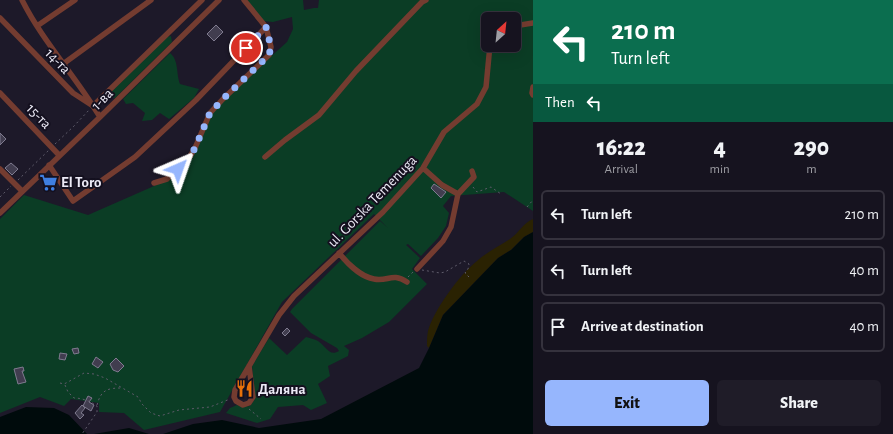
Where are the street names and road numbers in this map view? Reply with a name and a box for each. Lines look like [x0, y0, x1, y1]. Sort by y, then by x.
street label: 14-та [42, 46, 73, 77]
street label: 1-ва [89, 86, 116, 113]
street label: 15-та [23, 101, 54, 132]
street label: ul. Gorska Temenuga [325, 153, 420, 250]

